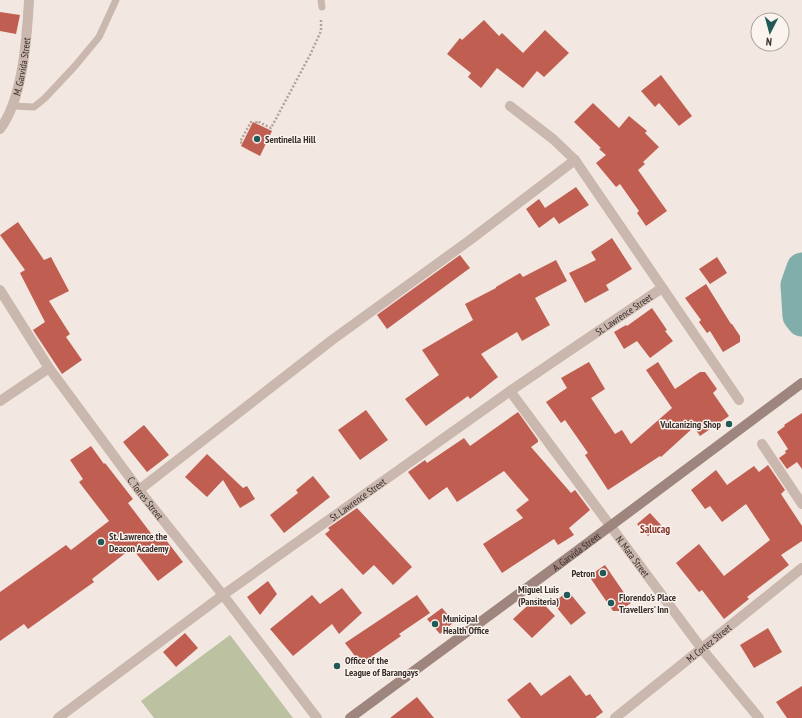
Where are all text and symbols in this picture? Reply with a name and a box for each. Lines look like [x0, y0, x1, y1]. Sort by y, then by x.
north arrow [750, 12, 790, 52]
text: N [765, 35, 773, 49]
street label: M. Garvida Street [10, 36, 33, 97]
place label: Sentinella Hill [265, 133, 316, 146]
marker: Sentinella Hill [252, 134, 262, 144]
street label: St. Lawrence Street [593, 290, 655, 338]
place label: Vulcanizing Shop [659, 418, 722, 431]
marker: Vulcanizing Shop [724, 419, 734, 429]
street label: C. Torres Street [125, 474, 167, 522]
street label: St. Lawrence Street [327, 475, 388, 524]
district label: Salucag [640, 522, 670, 536]
street label: A. Garvida Street [549, 529, 603, 574]
place label: St. Lawrence the Deacon Academy [109, 530, 170, 555]
street label: N. Mata Street [613, 533, 653, 580]
marker: St. Lawrence the Deacon Academy [96, 537, 106, 547]
place label: Petron [571, 567, 596, 580]
marker: Petron [598, 568, 608, 578]
place label: Miguel Luis (Pansiteria) [518, 583, 559, 608]
marker: Miguel Luis (Pansiteria) [562, 590, 572, 600]
place label: Florendo's Place Travellers' Inn [619, 591, 676, 616]
marker: Florendo's Place Travellers' Inn [606, 598, 616, 608]
place label: Municipal Health Office [443, 612, 489, 637]
marker: Municipal Health Office [430, 619, 440, 629]
street label: M. Cortez Street [683, 621, 734, 665]
place label: Office of the League of Barangays [345, 654, 419, 679]
marker: Office of the League of Barangays [332, 661, 342, 671]

